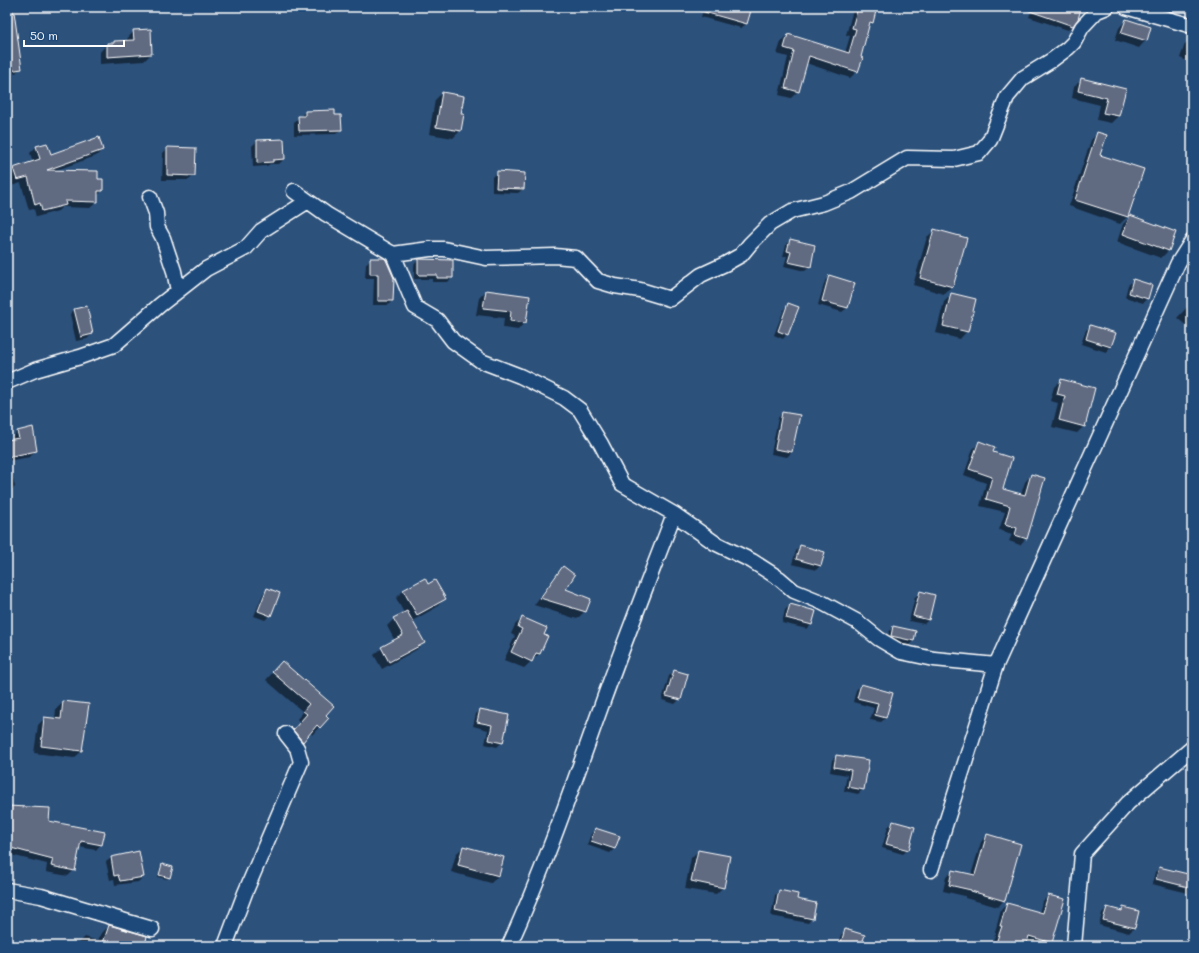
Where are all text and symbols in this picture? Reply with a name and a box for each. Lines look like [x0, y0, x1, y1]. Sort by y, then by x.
scale bar [24, 22, 124, 48]
text: 50 m [30, 27, 58, 43]

